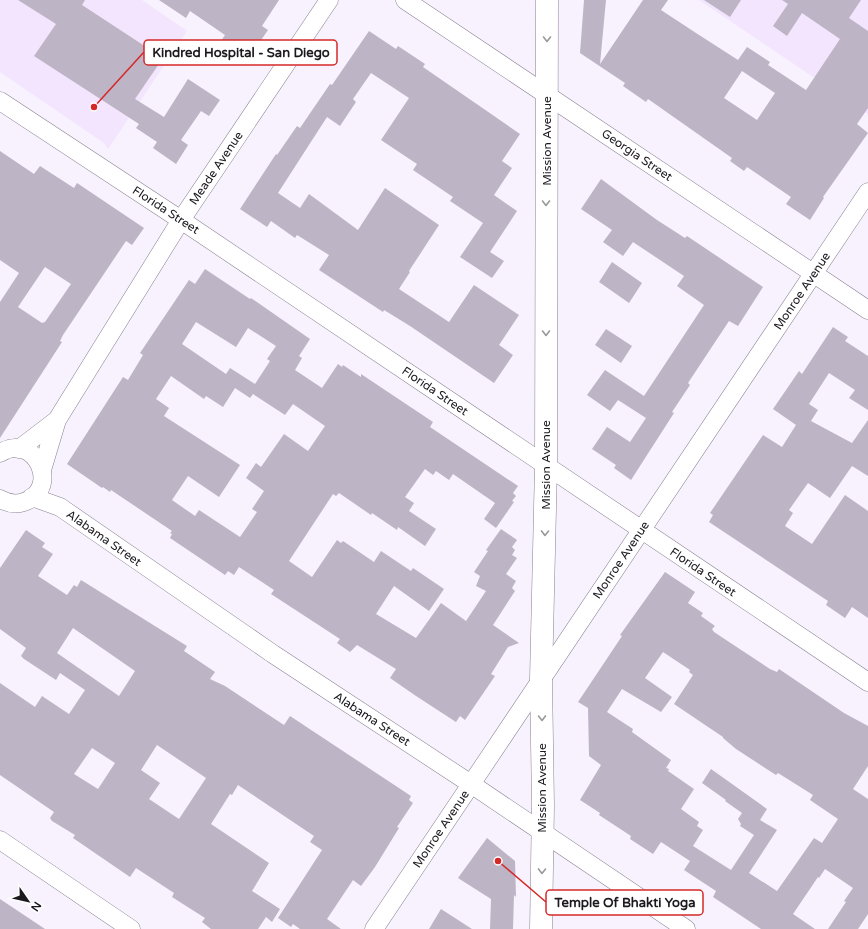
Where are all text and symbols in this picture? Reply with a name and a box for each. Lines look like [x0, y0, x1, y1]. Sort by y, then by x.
one-way arrow [543, 36, 551, 42]
callout: Kindred Hospital - San Diego [144, 40, 337, 65]
text: Kindred Hospital - San Diego [152, 45, 330, 61]
street label: Mission Avenue [540, 96, 554, 186]
street label: Georgia Street [599, 126, 675, 184]
street label: Meade Avenue [186, 129, 246, 207]
street label: Florida Street [130, 183, 202, 237]
one-way arrow [542, 200, 550, 206]
street label: Monroe Avenue [771, 249, 833, 332]
one-way arrow [542, 330, 550, 336]
street label: Florida Street [399, 364, 471, 419]
street label: Mission Avenue [539, 420, 553, 510]
street label: Alabama Street [64, 507, 144, 569]
street label: Monroe Avenue [590, 518, 652, 601]
one-way arrow [541, 530, 549, 536]
street label: Florida Street [667, 545, 739, 600]
street label: Alabama Street [331, 689, 413, 749]
one-way arrow [538, 715, 546, 721]
street label: Mission Avenue [535, 743, 549, 833]
street label: Monroe Avenue [410, 787, 472, 870]
one-way arrow [538, 868, 546, 874]
north arrow [8, 881, 48, 921]
callout: Temple Of Bhakti Yoga [546, 890, 703, 915]
text: Temple Of Bhakti Yoga [553, 895, 696, 911]
text: N [28, 899, 44, 914]

